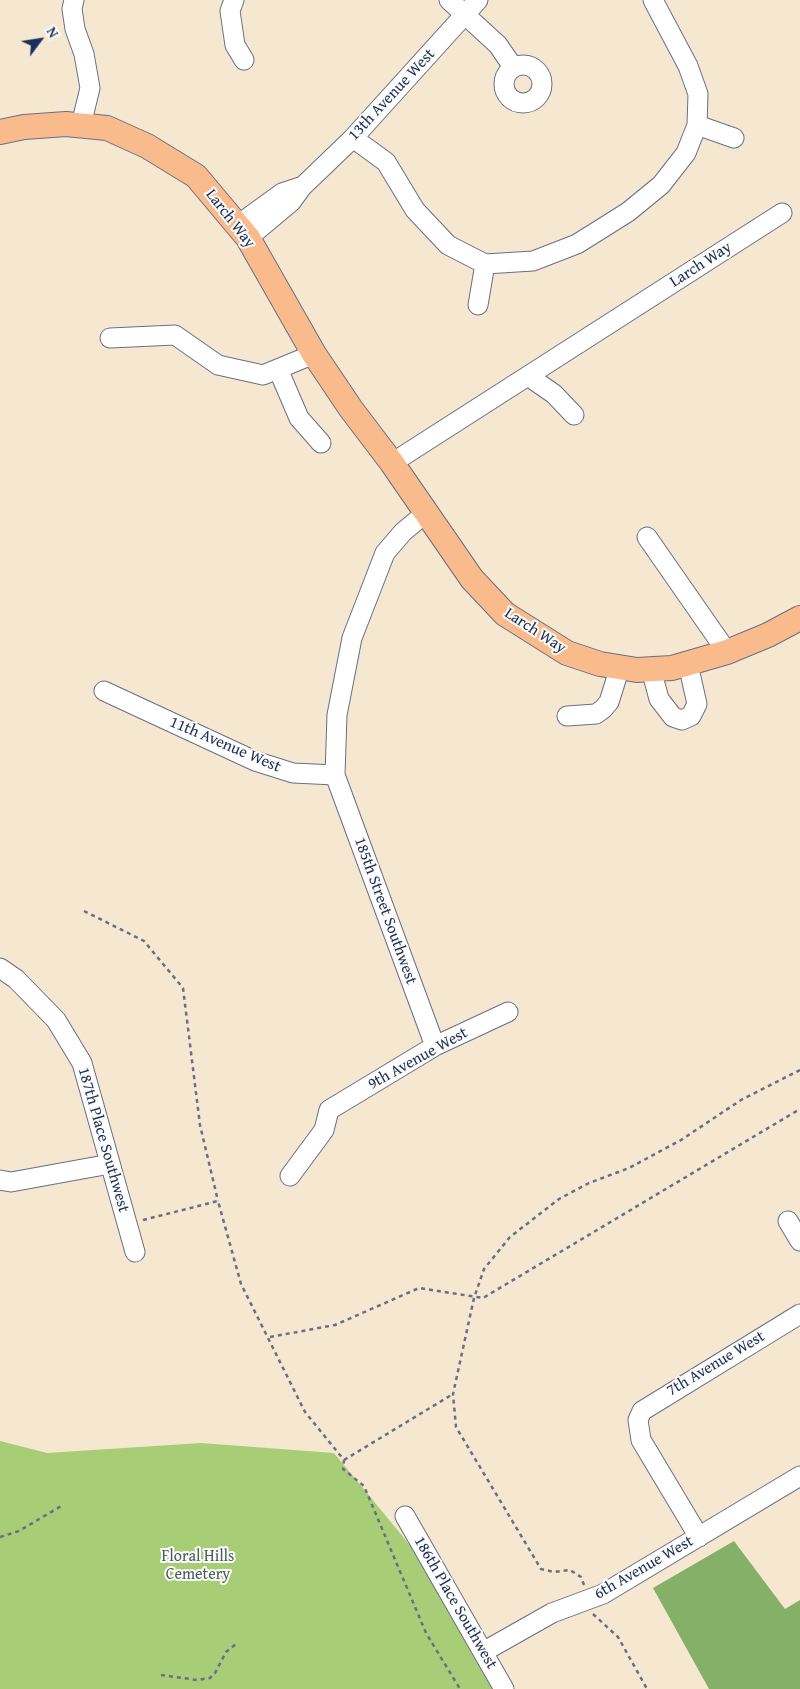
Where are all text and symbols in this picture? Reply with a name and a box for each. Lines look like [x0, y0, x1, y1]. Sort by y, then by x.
north arrow [15, 15, 65, 65]
text: N [42, 23, 64, 41]
street label: 13th Avenue West [344, 45, 440, 145]
street label: Larch Way [201, 186, 259, 252]
street label: Larch Way [667, 238, 735, 292]
street label: Larch Way [501, 604, 569, 658]
street label: 11th Avenue West [167, 713, 283, 777]
street label: 185th Street Southwest [349, 835, 421, 987]
street label: 9th Avenue West [365, 1024, 471, 1094]
street label: 187th Place Southwest [73, 1065, 133, 1215]
street label: 7th Avenue West [663, 1327, 769, 1401]
street label: 6th Avenue West [591, 1532, 697, 1604]
street label: 186th Place Southwest [409, 1533, 501, 1673]
park label: Floral Hills Cemetery [162, 1547, 234, 1585]

